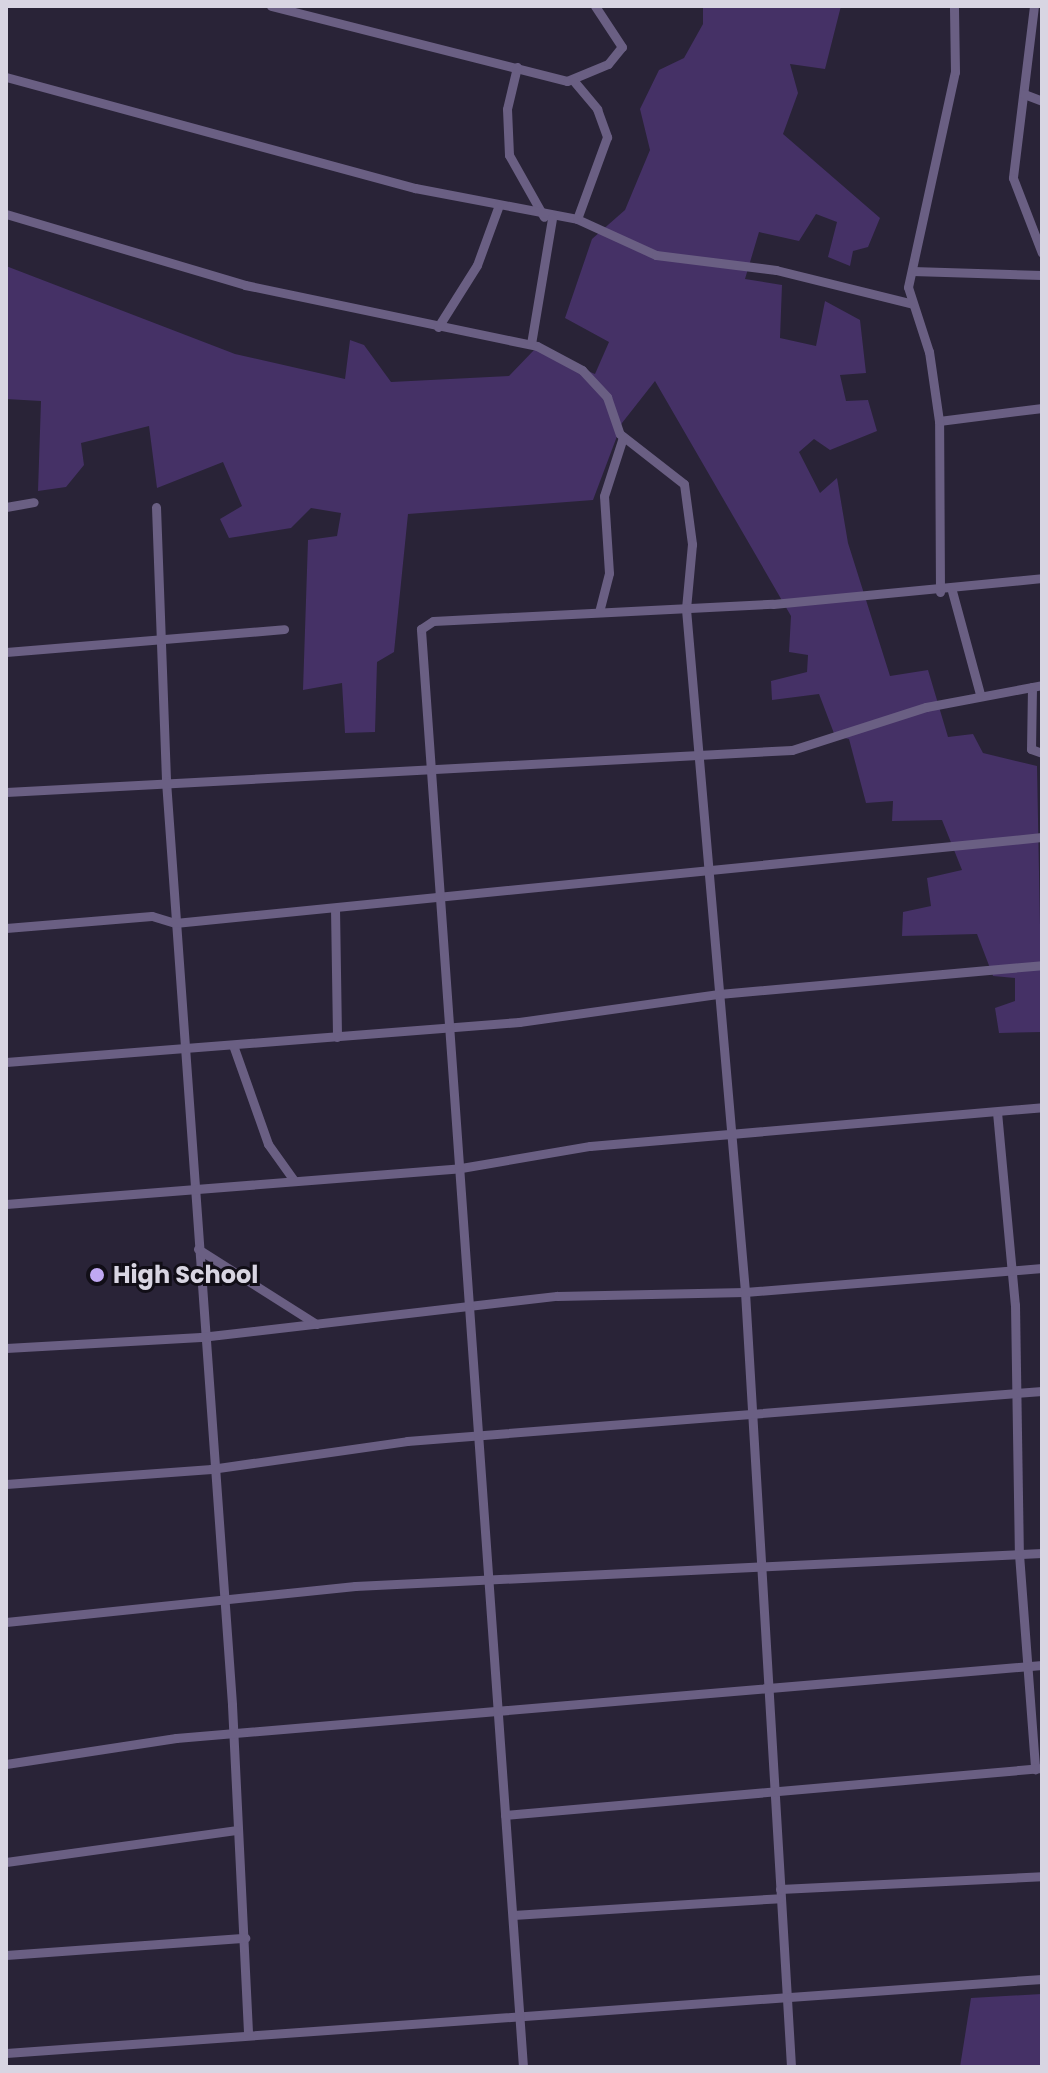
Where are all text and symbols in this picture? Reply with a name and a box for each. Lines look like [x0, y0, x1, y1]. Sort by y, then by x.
place label: High School [113, 1261, 258, 1289]
marker: High School [88, 1266, 106, 1284]

